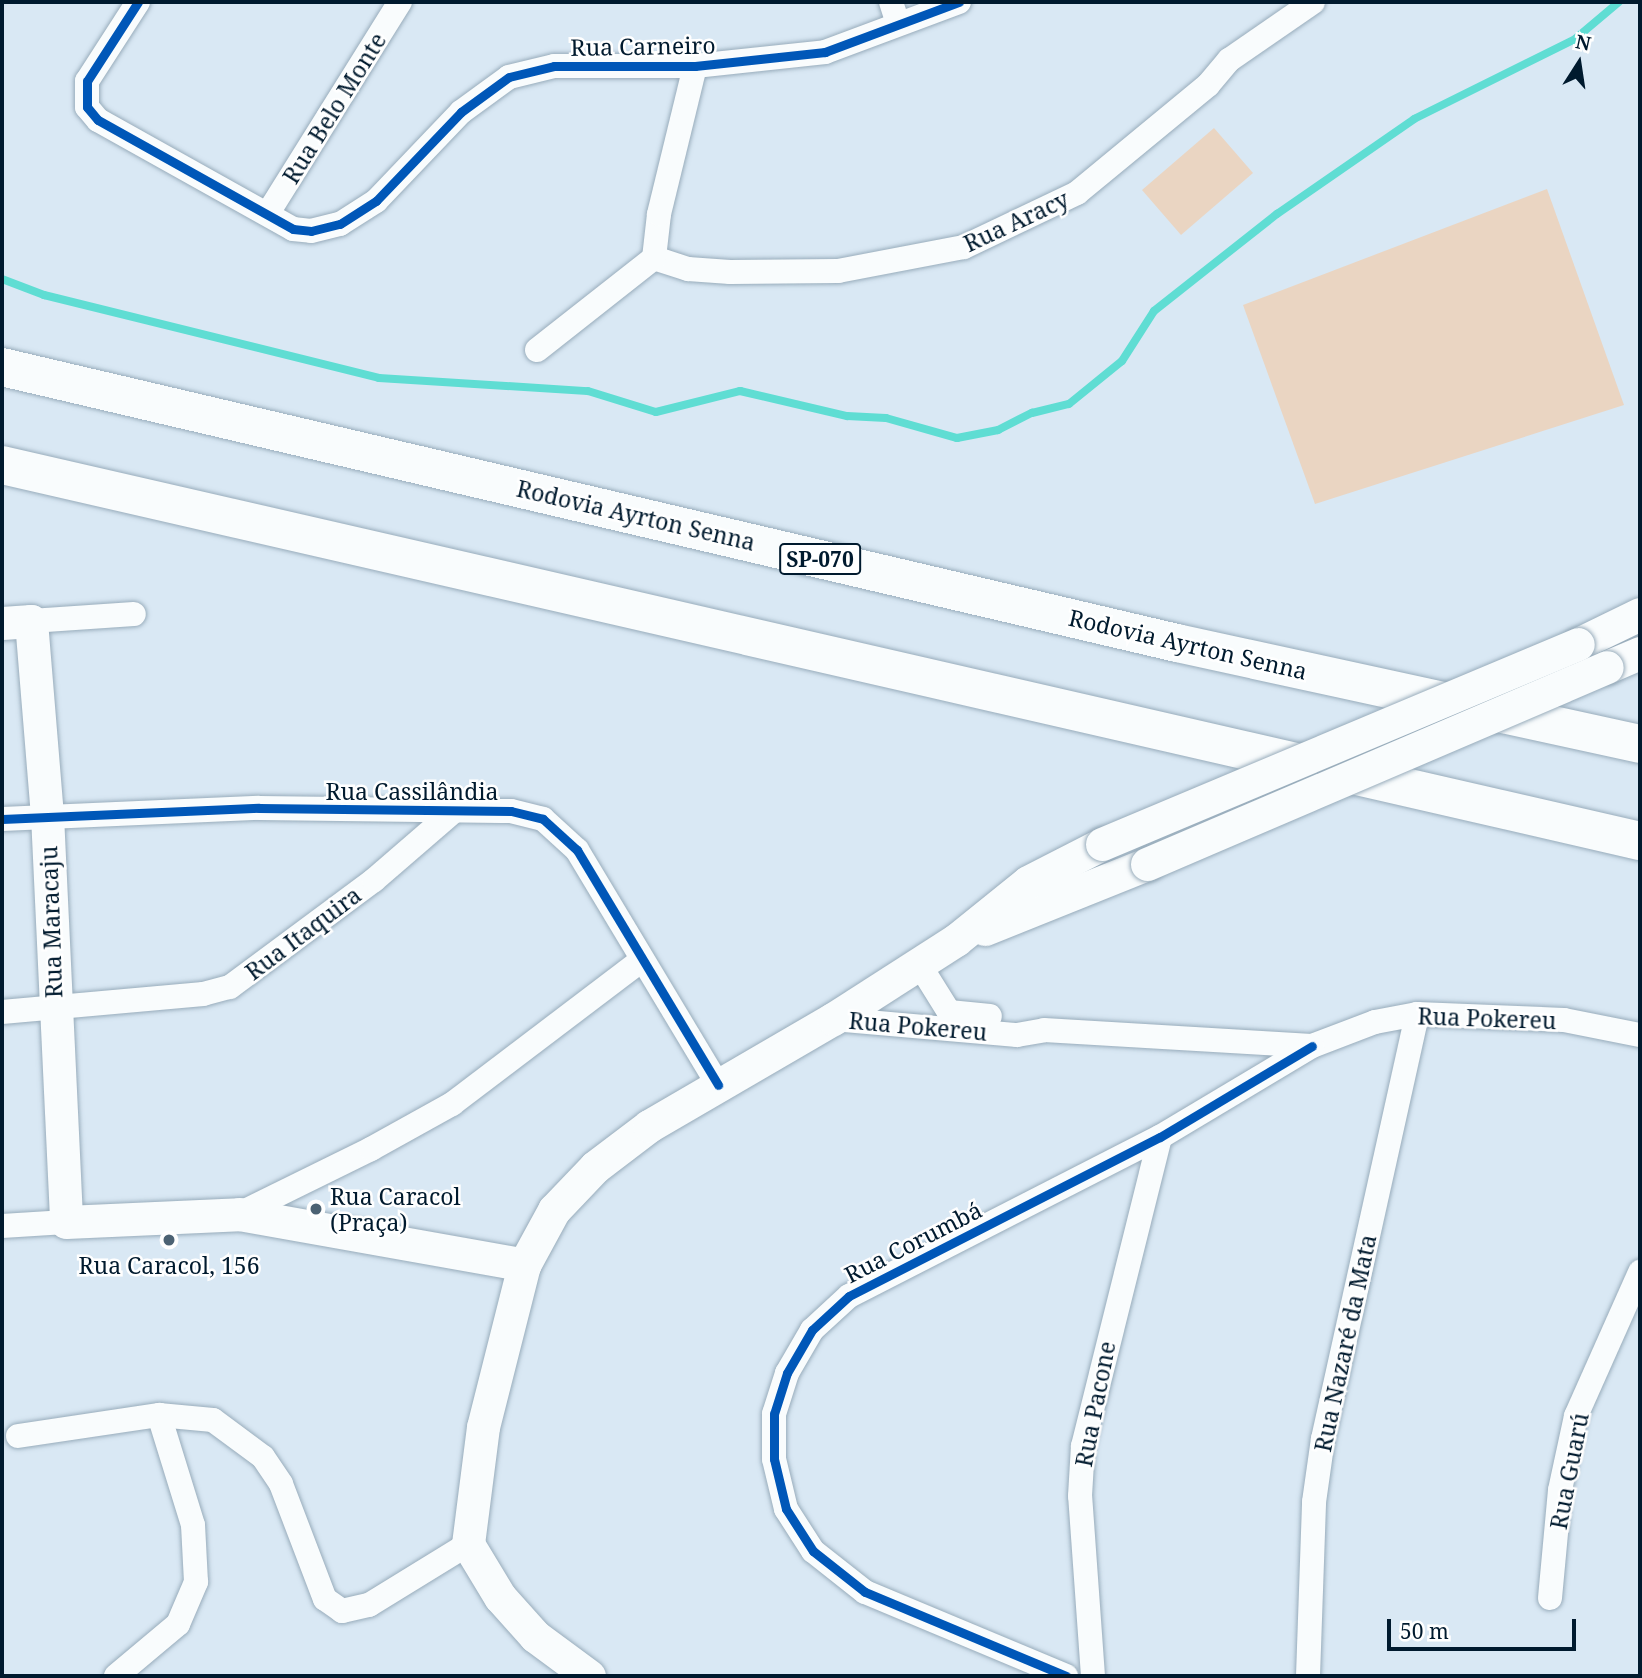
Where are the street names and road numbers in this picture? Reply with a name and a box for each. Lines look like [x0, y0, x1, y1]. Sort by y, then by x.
street label: Rua Belo Monte [277, 28, 391, 188]
street label: Rua Carneiro [570, 31, 716, 61]
street label: Rua Aracy [959, 185, 1073, 257]
street label: Rodovia Ayrton Senna [514, 474, 758, 556]
road number: SP-070 [778, 542, 862, 576]
street label: Rodovia Ayrton Senna [1066, 603, 1310, 685]
street label: Rua Cassilândia [325, 777, 499, 805]
street label: Rua Maracaju [35, 845, 67, 999]
street label: Rua Itaquira [240, 881, 366, 985]
street label: Rua Pokereu [1417, 1002, 1557, 1034]
street label: Rua Pokereu [848, 1006, 988, 1046]
street label: Rua Corumbá [840, 1196, 986, 1288]
street label: Rua Nazaré da Mata [1308, 1232, 1382, 1454]
street label: Rua Pacone [1069, 1339, 1121, 1469]
street label: Rua Guarú [1544, 1410, 1594, 1532]

